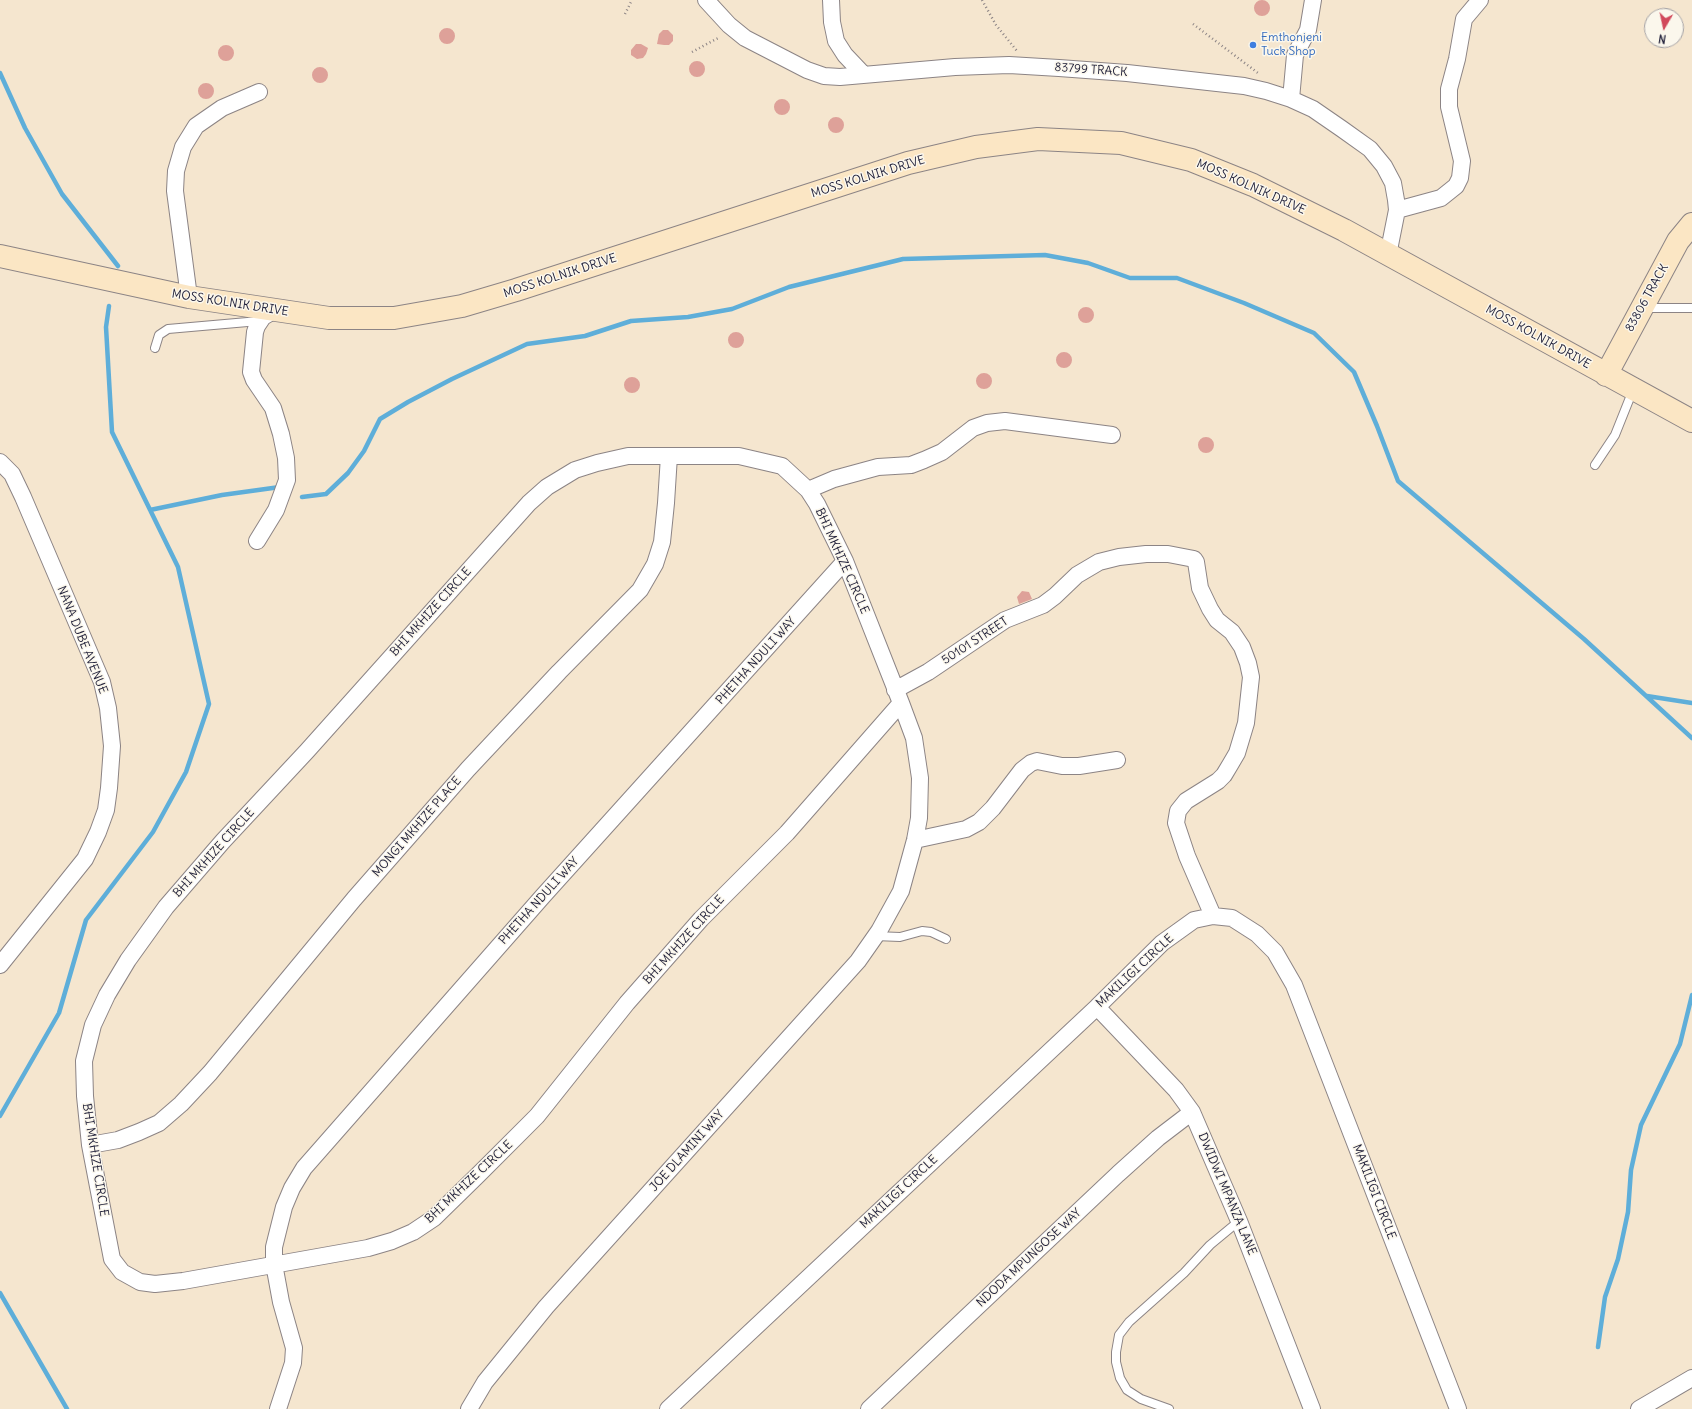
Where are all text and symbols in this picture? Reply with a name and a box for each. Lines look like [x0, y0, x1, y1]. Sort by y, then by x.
north arrow [1644, 8, 1684, 48]
place label: Emthonjeni Tuck Shop [1261, 31, 1322, 59]
text: N [1657, 31, 1667, 46]
marker: Emthonjeni Tuck Shop [1248, 40, 1258, 50]
street label: 83799 TRACK [1054, 60, 1128, 80]
street label: MOSS KOLNIK DRIVE [810, 153, 926, 201]
street label: MOSS KOLNIK DRIVE [1194, 156, 1308, 218]
street label: MOSS KOLNIK DRIVE [502, 251, 618, 301]
street label: 83806 TRACK [1622, 262, 1672, 334]
street label: MOSS KOLNIK DRIVE [171, 287, 289, 319]
street label: MOSS KOLNIK DRIVE [1483, 302, 1593, 372]
street label: BHI MKHIZE CIRCLE [812, 506, 872, 616]
street label: BHI MKHIZE CIRCLE [387, 565, 475, 659]
street label: NANA DUBE AVENUE [54, 584, 110, 696]
street label: PHETHA NDULI WAY [713, 614, 799, 708]
street label: 50101 STREET [939, 614, 1011, 668]
street label: MONGI MKHIZE PLACE [370, 774, 464, 880]
street label: BHI MKHIZE CIRCLE [170, 806, 258, 900]
street label: PHETHA NDULI WAY [496, 854, 582, 948]
street label: BHI MKHIZE CIRCLE [640, 893, 728, 987]
street label: MAKILIGI CIRCLE [1093, 931, 1177, 1011]
street label: BHI MKHIZE CIRCLE [79, 1102, 111, 1218]
street label: JOE DLAMINI WAY [647, 1108, 727, 1194]
street label: DWIDWI MPANZA LANE [1195, 1131, 1259, 1257]
street label: BHI MKHIZE CIRCLE [422, 1138, 516, 1226]
street label: MAKILIGI CIRCLE [1349, 1142, 1399, 1242]
street label: MAKILIGI CIRCLE [857, 1152, 941, 1232]
street label: NDODA MPUNGOSE WAY [974, 1206, 1084, 1310]

